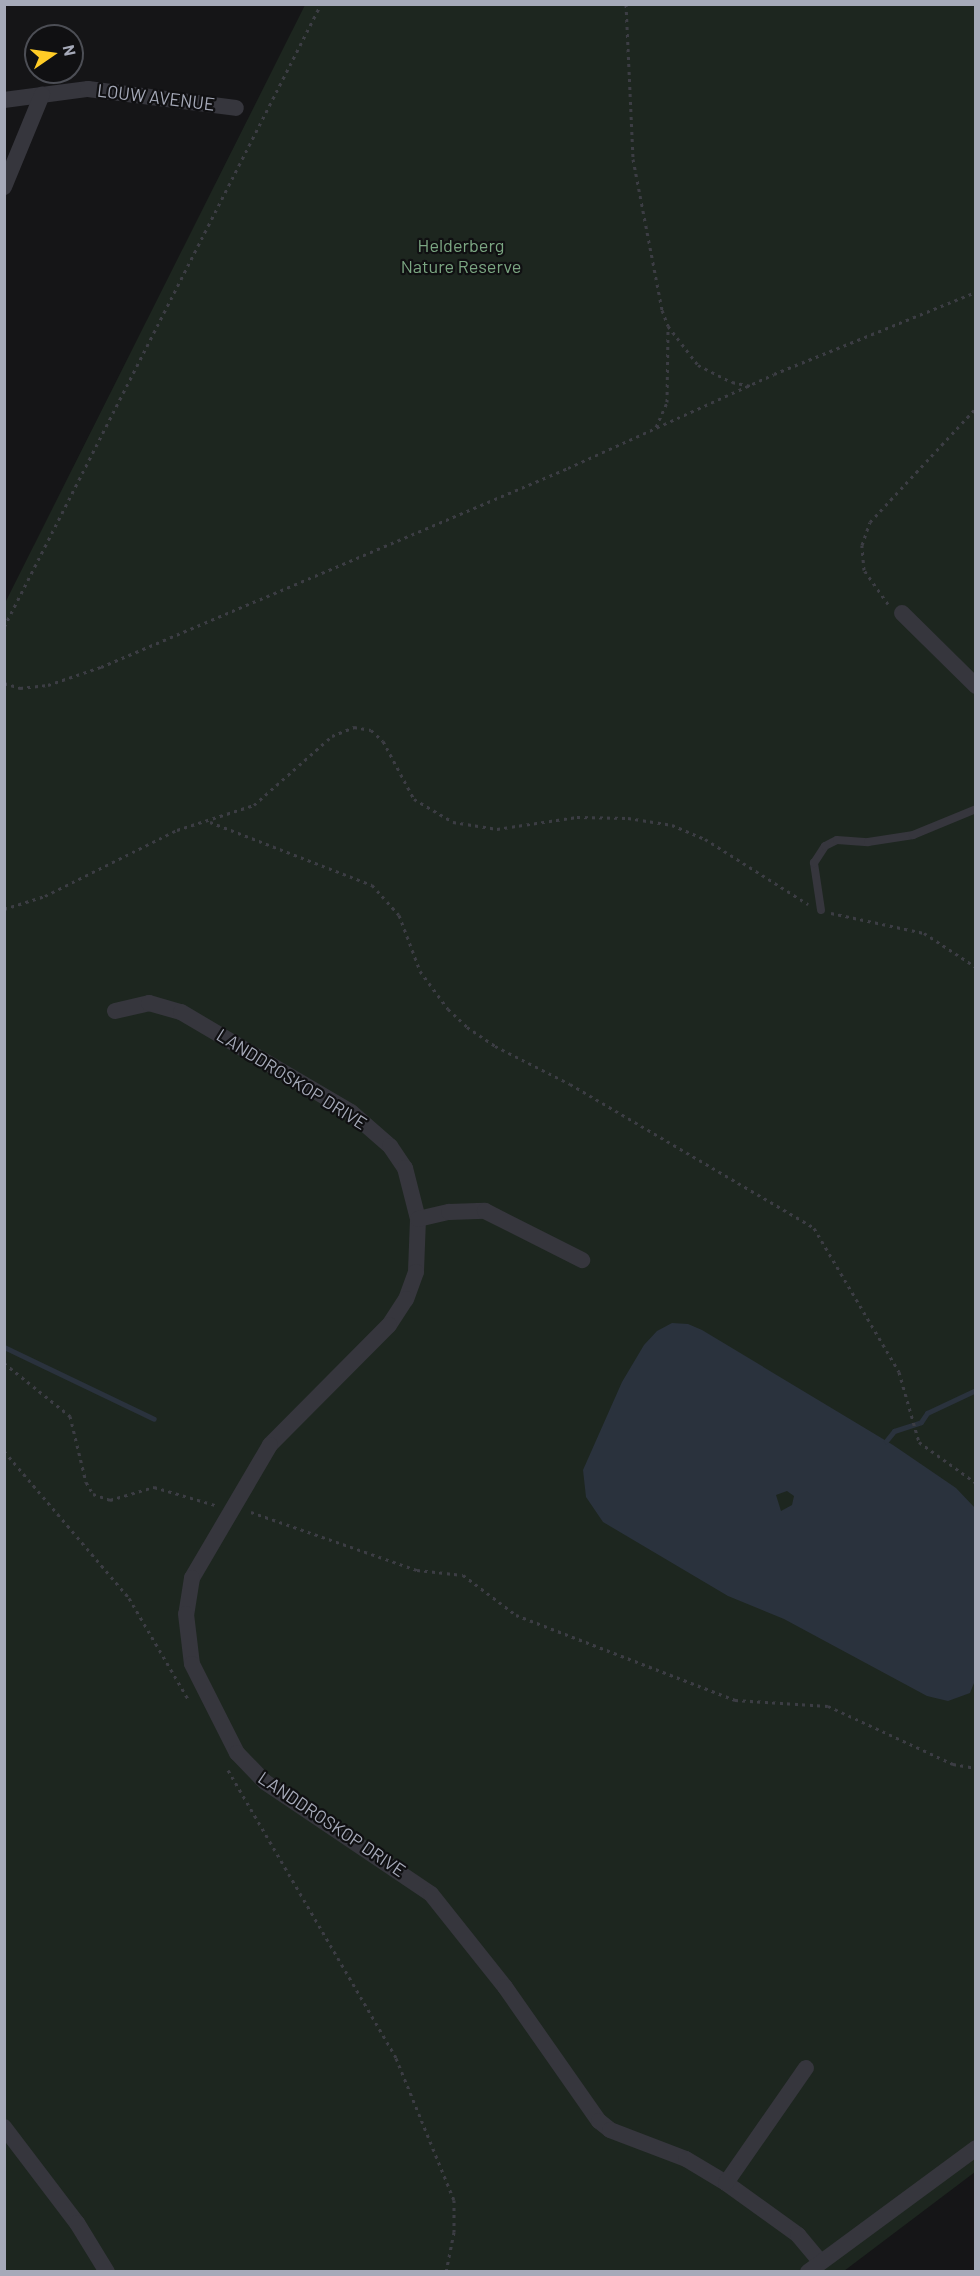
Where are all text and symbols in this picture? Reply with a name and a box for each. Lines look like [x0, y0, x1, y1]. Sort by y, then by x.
north arrow [24, 24, 84, 84]
text: N [60, 43, 81, 58]
street label: LOUW AVENUE [96, 79, 216, 115]
park label: Helderberg Nature Reserve [401, 235, 521, 278]
street label: LANDDROSKOP DRIVE [213, 1024, 371, 1134]
street label: LANDDROSKOP DRIVE [254, 1767, 410, 1881]

